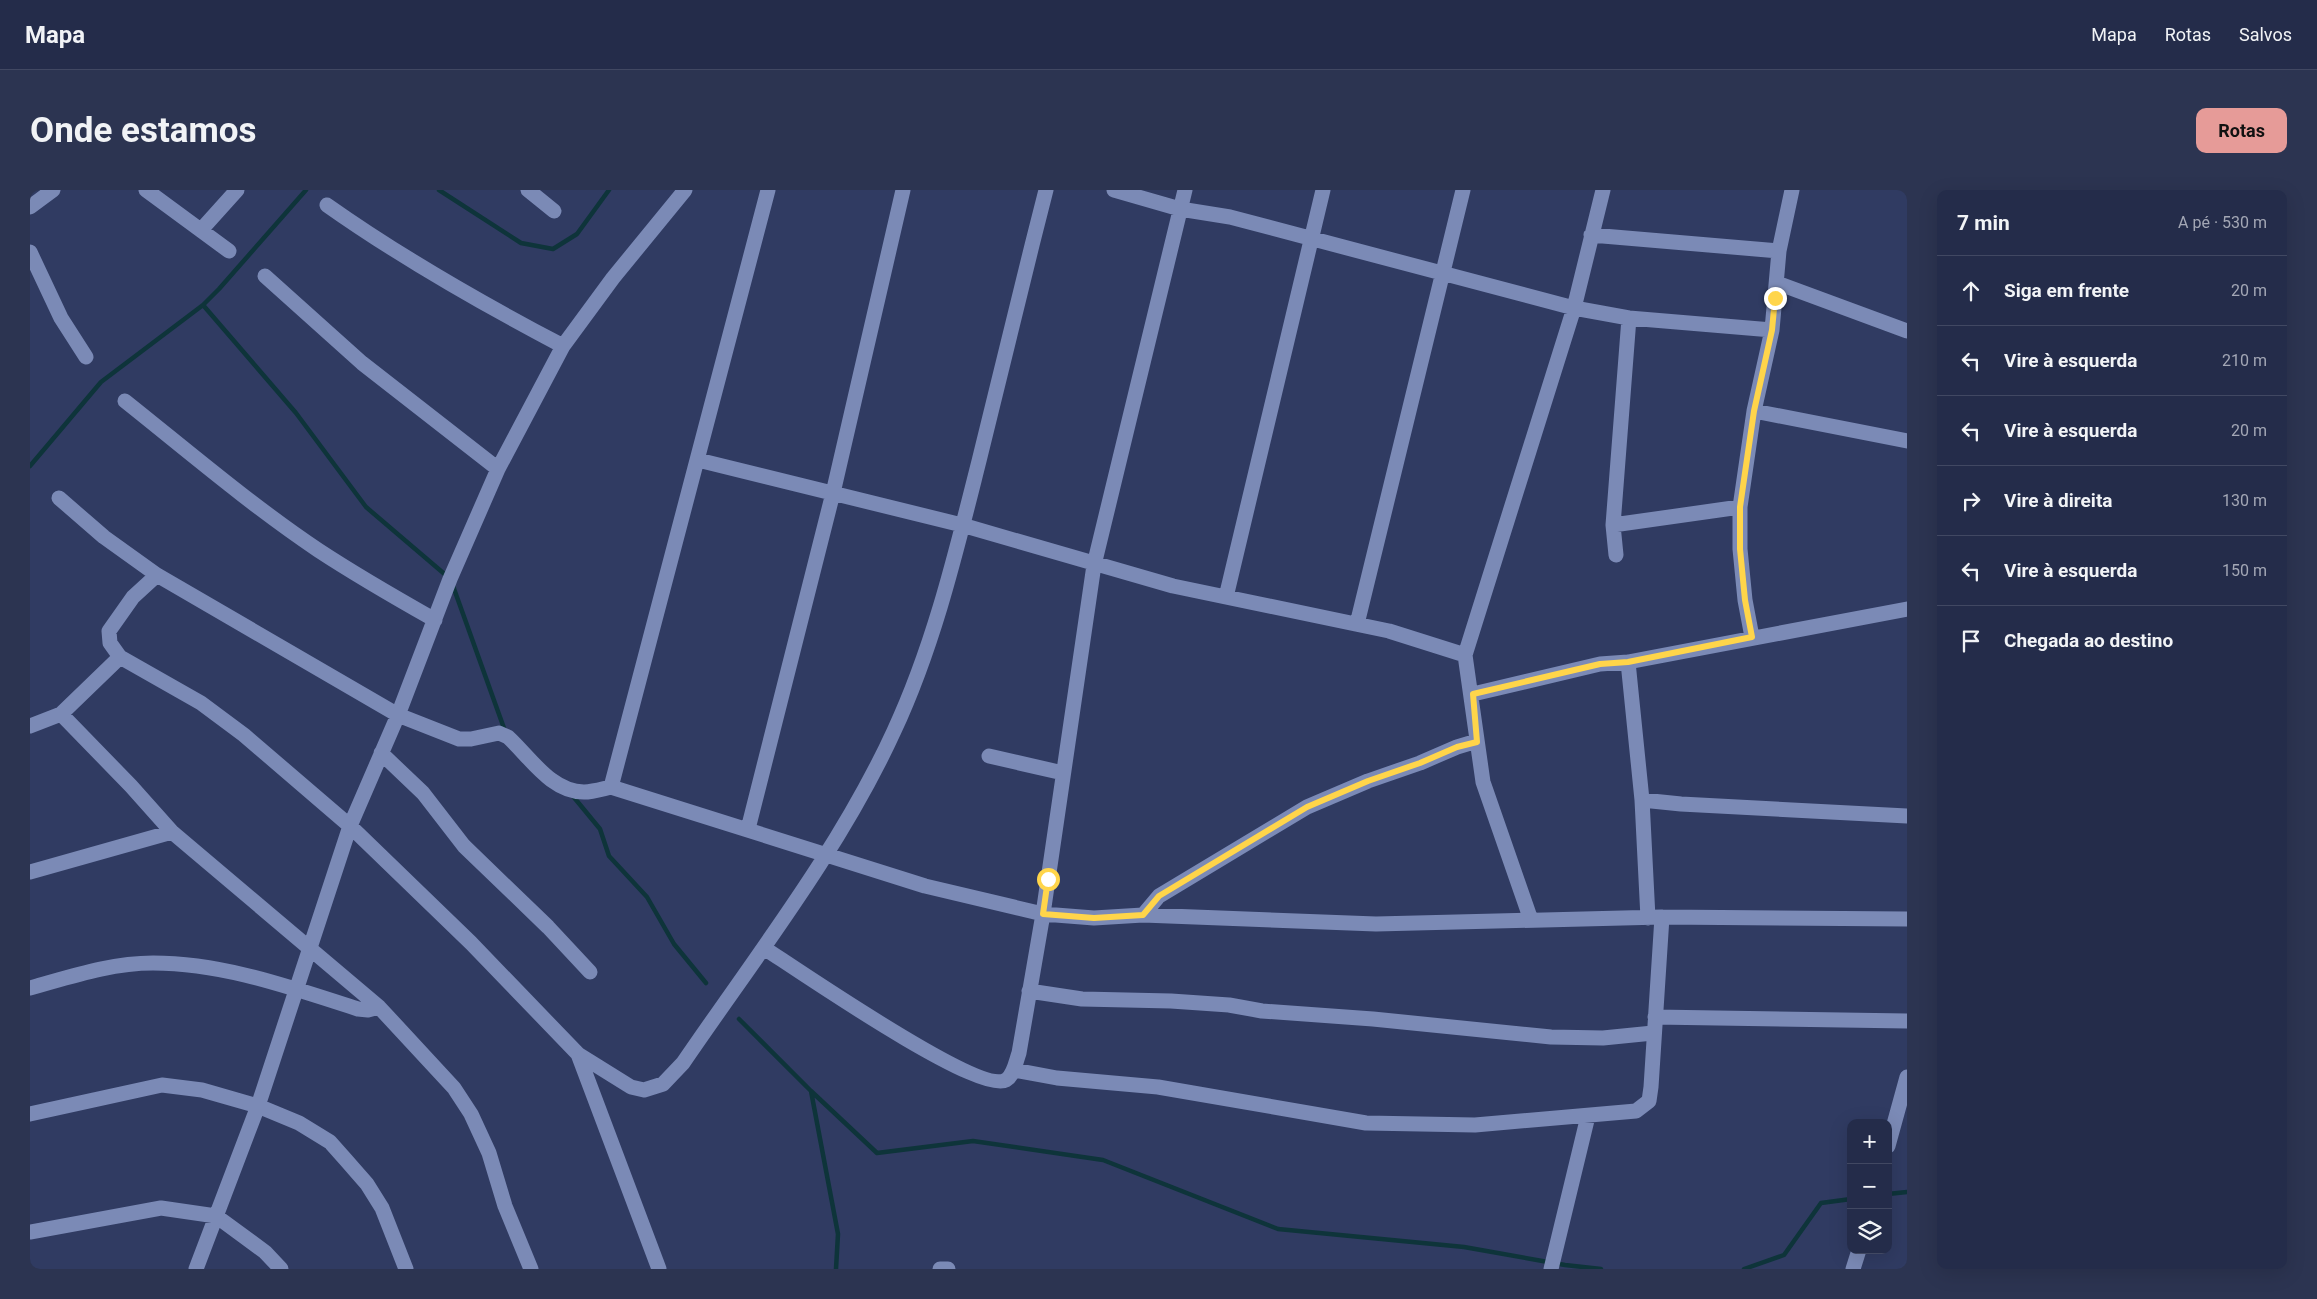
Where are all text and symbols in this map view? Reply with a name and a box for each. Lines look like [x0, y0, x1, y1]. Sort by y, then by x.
text: Mapa [25, 21, 85, 49]
text: Mapa [2091, 24, 2137, 45]
text: Rotas [2165, 24, 2211, 45]
text: Salvos [2239, 24, 2292, 45]
button: Rotas [2196, 108, 2287, 153]
text: Onde estamos [30, 110, 257, 151]
text: 7 min [1957, 211, 2010, 235]
text: A pé · 530 m [2178, 213, 2267, 232]
icon: ahead [1957, 277, 1985, 305]
text: Siga em frente [2004, 279, 2129, 302]
text: 20 m [2231, 281, 2267, 300]
route end [1764, 287, 1787, 310]
icon: left [1957, 347, 1985, 375]
text: Vire à esquerda [2004, 349, 2137, 372]
text: 210 m [2222, 351, 2267, 370]
icon: left [1957, 417, 1985, 445]
text: Vire à esquerda [2004, 419, 2137, 442]
text: 20 m [2231, 421, 2267, 440]
icon: right [1957, 487, 1985, 515]
text: Vire à direita [2004, 489, 2113, 512]
text: 130 m [2222, 491, 2267, 510]
icon: left [1957, 557, 1985, 585]
text: Vire à esquerda [2004, 559, 2137, 582]
text: 150 m [2222, 561, 2267, 580]
icon: arrive [1957, 627, 1985, 655]
text: Chegada ao destino [2004, 629, 2173, 652]
route start [1037, 868, 1060, 891]
map controls [1847, 1119, 1892, 1254]
button: + [1847, 1119, 1892, 1164]
button: − [1847, 1164, 1892, 1209]
button: layers [1847, 1209, 1892, 1254]

